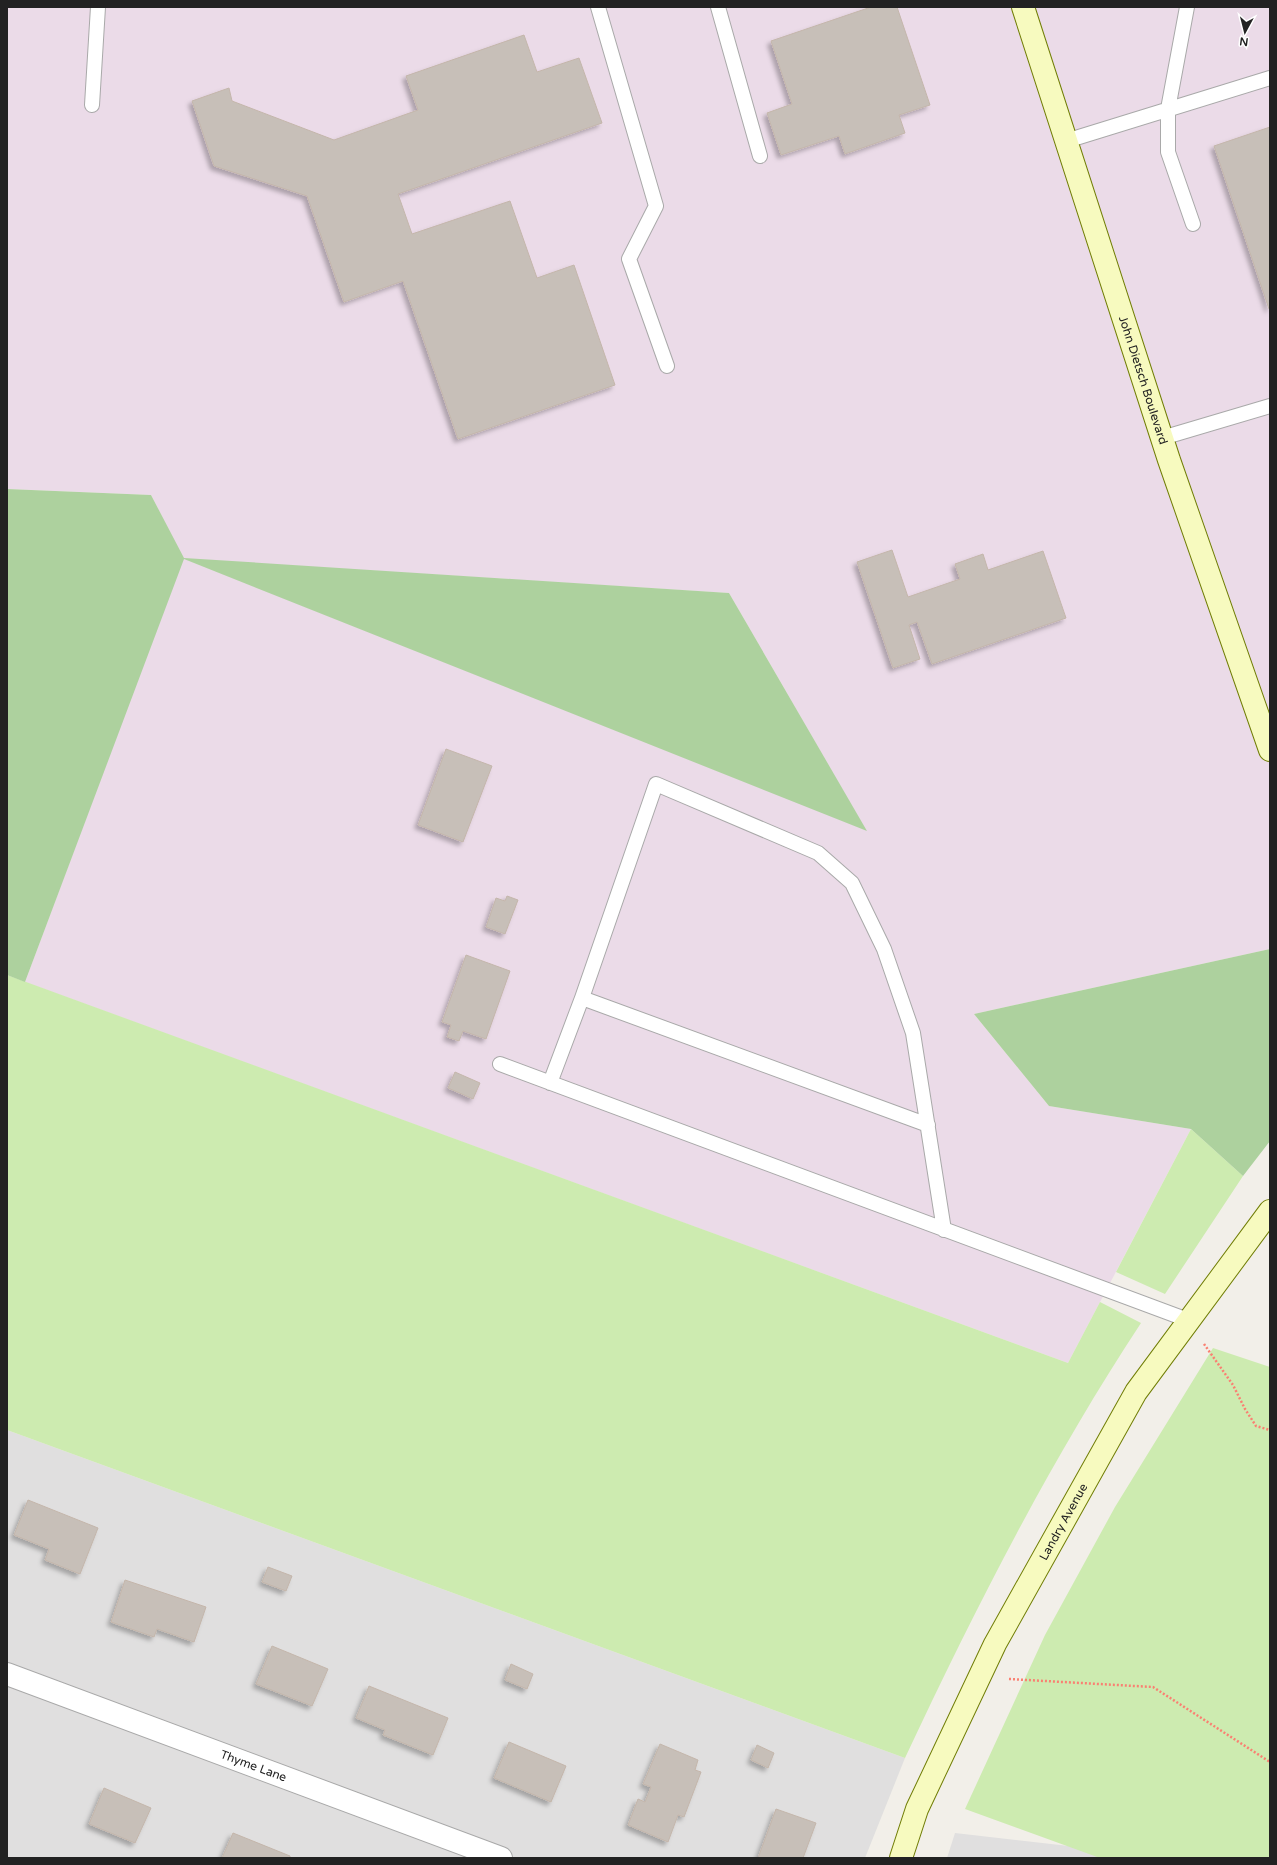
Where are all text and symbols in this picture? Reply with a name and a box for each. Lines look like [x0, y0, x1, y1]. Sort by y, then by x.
north arrow [1225, 12, 1265, 52]
text: N [1239, 34, 1249, 48]
street label: John Dietsch Boulevard [1116, 314, 1170, 446]
street label: Landry Avenue [1036, 1481, 1090, 1563]
street label: Thyme Lane [218, 1747, 289, 1785]

